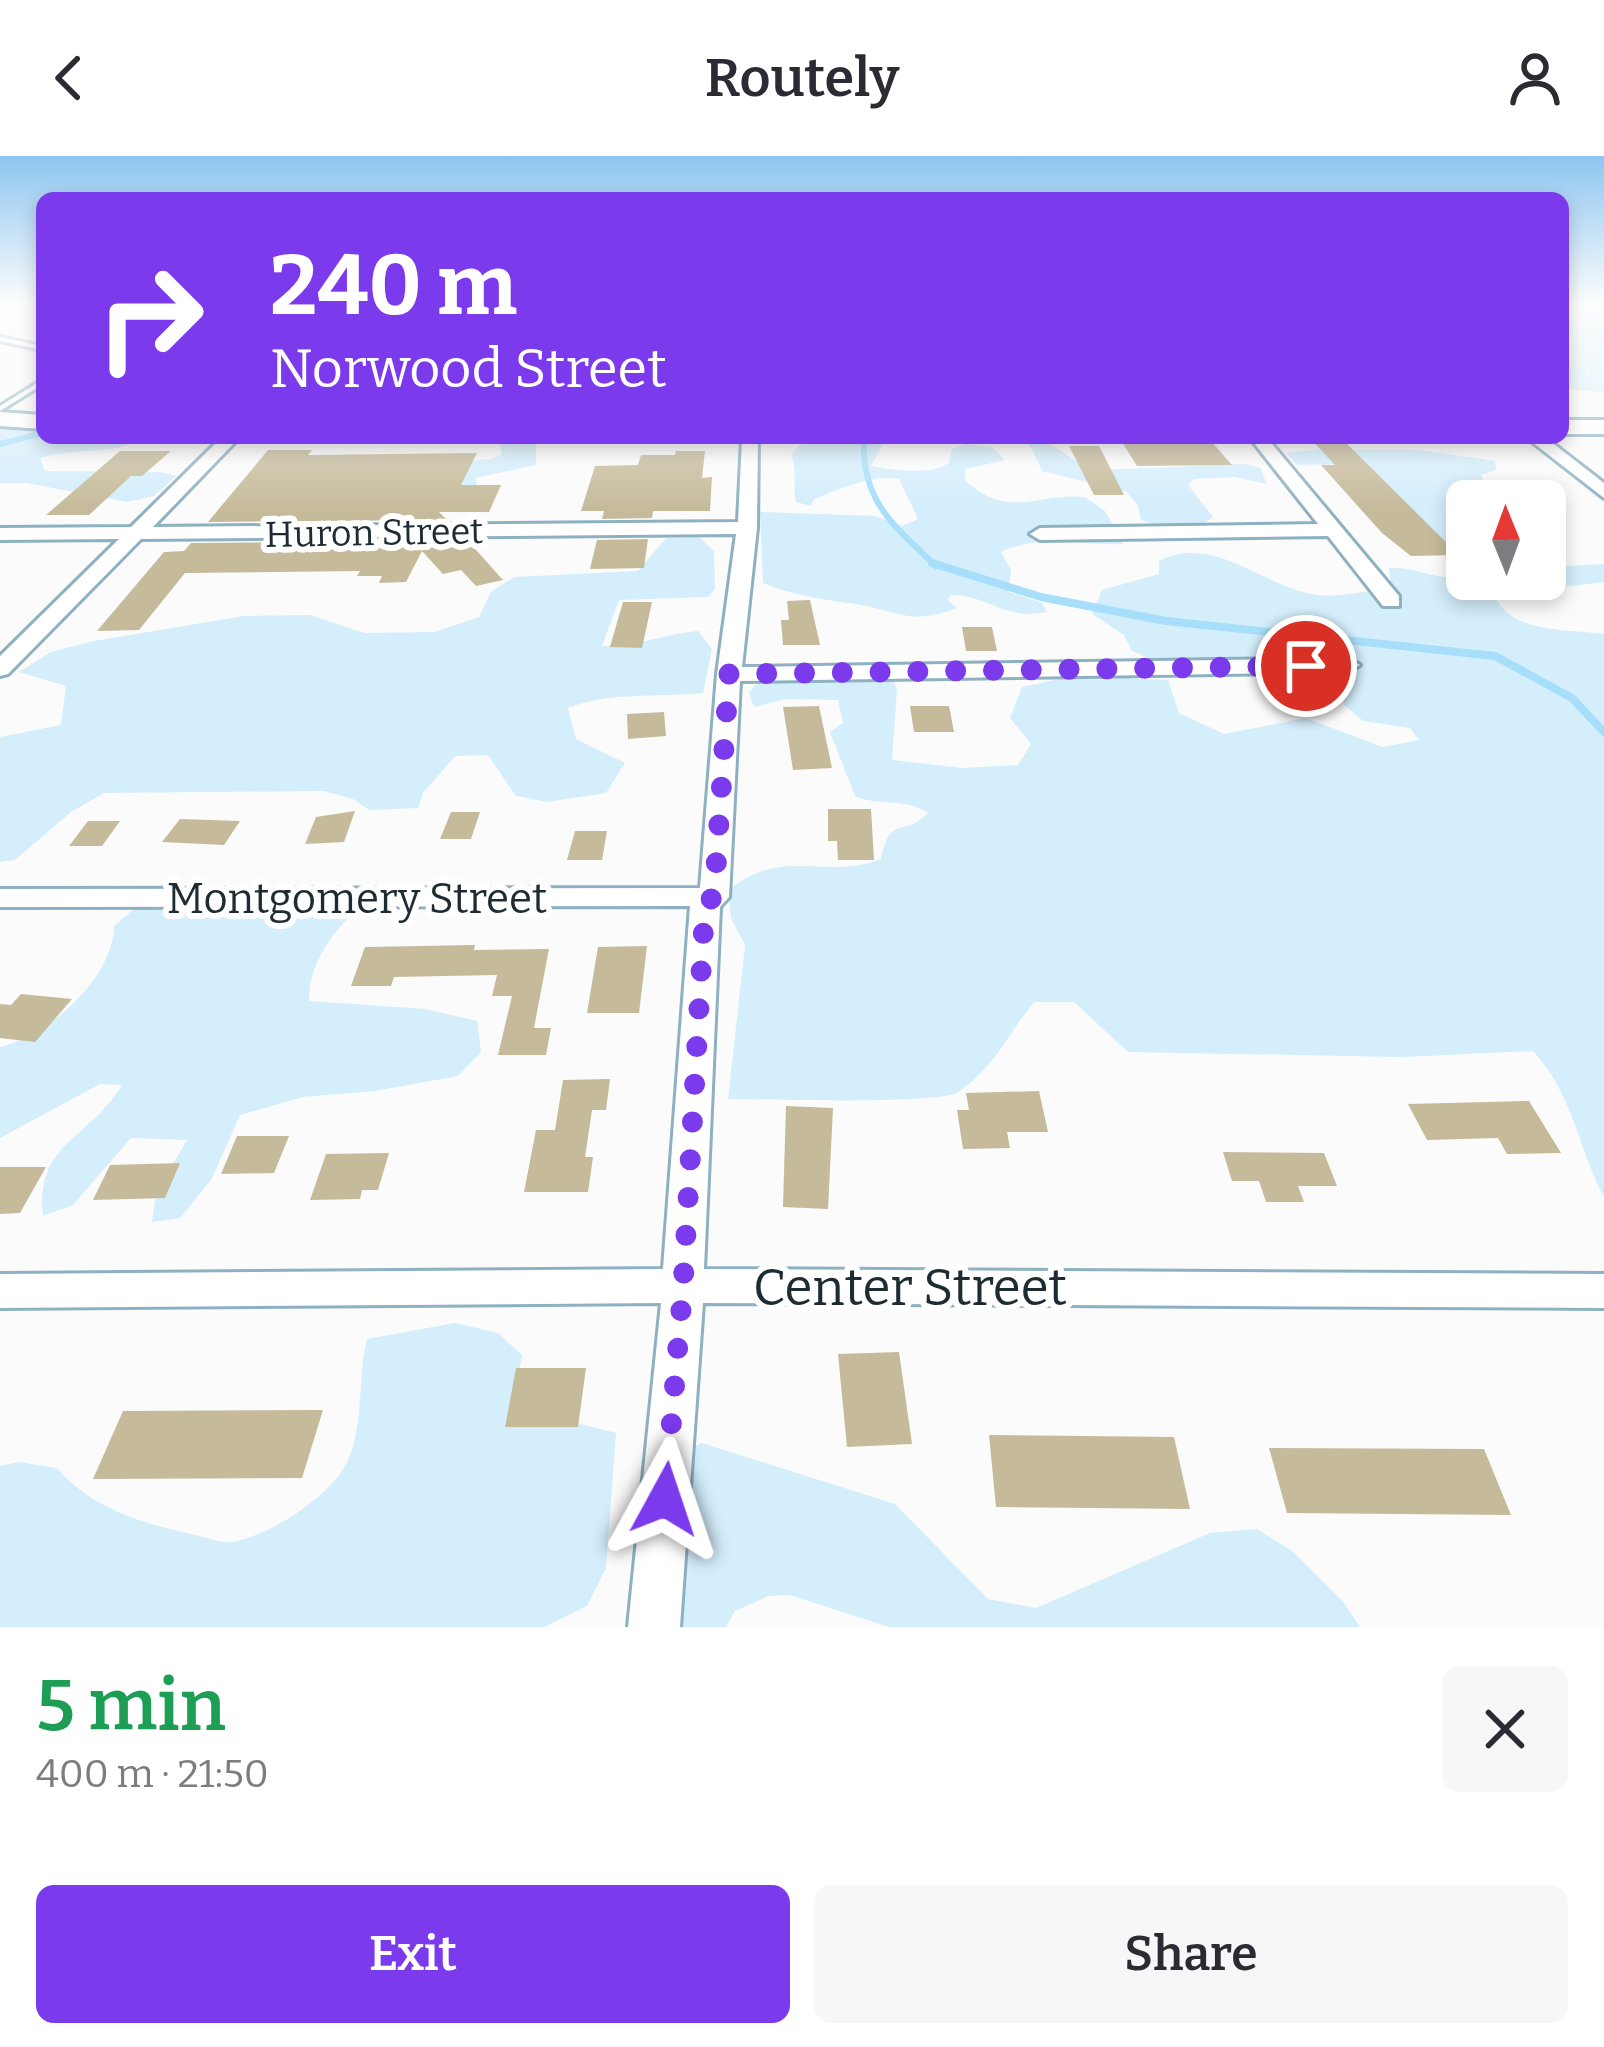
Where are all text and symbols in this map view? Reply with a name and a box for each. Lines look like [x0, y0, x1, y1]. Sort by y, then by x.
icon: back [36, 45, 102, 111]
icon: person [1502, 45, 1568, 111]
text: Routely [705, 46, 899, 110]
text: 240 m [270, 235, 517, 336]
icon: right [72, 240, 228, 396]
text: Norwood Street [270, 337, 667, 401]
north arrow [1446, 480, 1566, 600]
map controls [1446, 480, 1566, 600]
street label: Huron Street [264, 509, 484, 557]
pin [1255, 615, 1357, 717]
icon: arrive [1273, 633, 1339, 699]
street label: Montgomery Street [167, 874, 547, 924]
street label: Center Street [753, 1257, 1067, 1319]
position arrow [602, 1436, 728, 1562]
text: 5 min [36, 1663, 226, 1749]
button: close [1442, 1666, 1568, 1792]
text: 400 m · 21:50 [36, 1751, 269, 1797]
button: Exit [36, 1885, 790, 2023]
button: Share [814, 1885, 1568, 2023]

